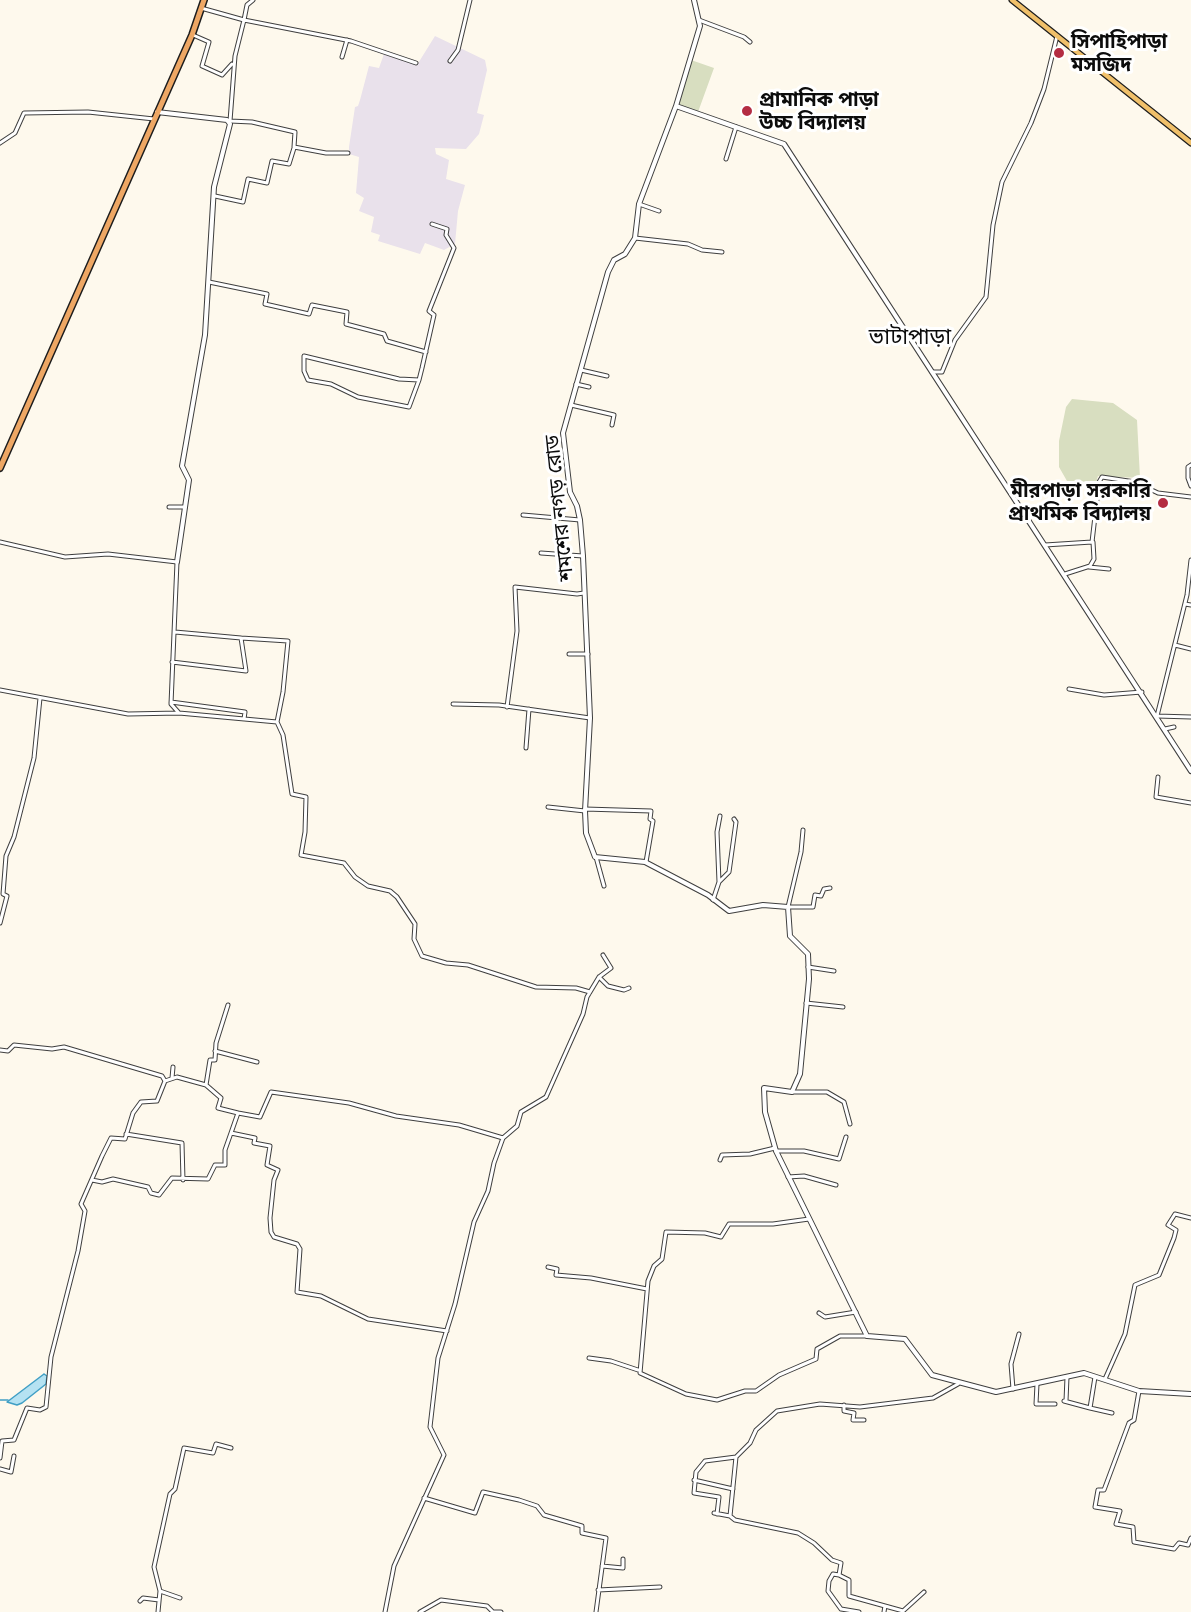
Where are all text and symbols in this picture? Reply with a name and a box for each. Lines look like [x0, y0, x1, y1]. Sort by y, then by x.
place label: সিপাহিপাড়া মসজিদ [1071, 30, 1167, 77]
marker: সিপাহিপাড়া মসজিদ [1052, 46, 1066, 60]
place label: প্রামানিক পাড়া উচ্চ বিদ্যালয় [759, 88, 879, 135]
marker: প্রামানিক পাড়া উচ্চ বিদ্যালয় [740, 104, 754, 118]
district label: ভাটাপাড়া [869, 325, 951, 351]
street label: শমশের নগড় রোড [540, 434, 580, 582]
place label: মীরপাড়া সরকারি প্রাথমিক বিদ্যালয় [1008, 479, 1151, 526]
marker: মীরপাড়া সরকারি প্রাথমিক বিদ্যালয় [1156, 496, 1170, 510]

